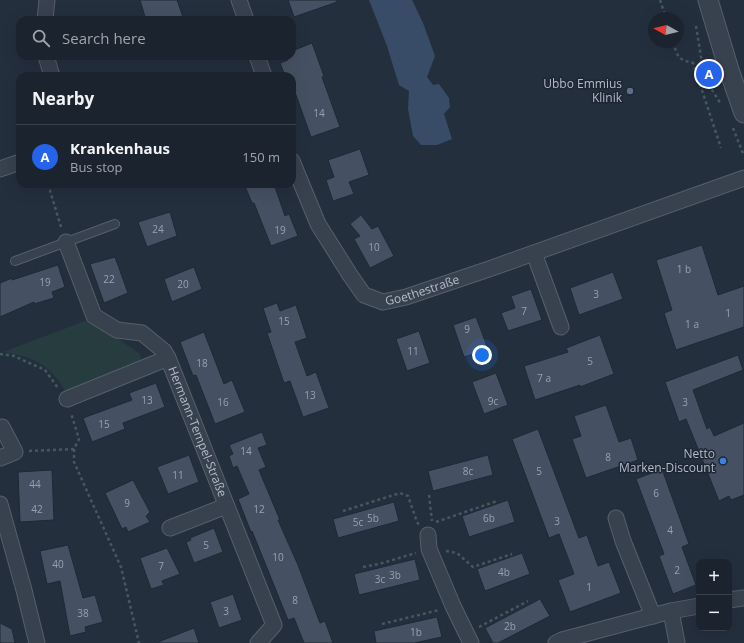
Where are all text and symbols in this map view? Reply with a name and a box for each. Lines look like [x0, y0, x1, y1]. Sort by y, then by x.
north arrow [648, 12, 684, 48]
search box [16, 16, 296, 60]
icon: search [30, 27, 52, 49]
text: Search here [62, 28, 146, 48]
pin: A [696, 59, 722, 89]
place label: Ubbo Emmius Klinik [543, 75, 623, 106]
marker: Ubbo Emmius Klinik [625, 86, 635, 96]
text: Nearby [32, 87, 94, 110]
house number: 14 [313, 106, 325, 120]
text: Krankenhaus [70, 138, 170, 158]
text: A [41, 148, 49, 166]
text: 150 m [242, 148, 280, 166]
text: Bus stop [70, 158, 123, 176]
house number: 24 [152, 222, 164, 236]
house number: 19 [274, 223, 286, 237]
house number: 10 [368, 240, 380, 254]
house number: 1 b [677, 262, 691, 276]
street label: Goethestraße [384, 271, 462, 309]
house number: 22 [103, 272, 115, 286]
house number: 19 [39, 275, 51, 289]
house number: 20 [177, 277, 189, 291]
house number: 3 [593, 287, 599, 301]
house number: 7 [521, 304, 527, 318]
house number: 1 [725, 306, 731, 320]
house number: 15 [278, 314, 290, 328]
house number: 1 a [685, 317, 699, 331]
house number: 9 [464, 322, 470, 336]
house number: 11 [407, 344, 419, 358]
your location [472, 345, 492, 365]
house number: 5 [587, 354, 593, 368]
house number: 18 [196, 356, 208, 370]
street label: Hermann-Tempel-Straße [164, 364, 231, 499]
house number: 7 a [537, 371, 551, 385]
house number: 13 [304, 388, 316, 402]
house number: 13 [141, 393, 153, 407]
house number: 9c [488, 394, 498, 408]
house number: 16 [217, 395, 229, 409]
house number: 3 [682, 395, 688, 409]
house number: 15 [98, 417, 110, 431]
house number: 14 [240, 444, 252, 458]
place label: Netto Marken-Discount [619, 445, 715, 476]
house number: 8 [605, 450, 611, 464]
marker: Netto Marken-Discount [718, 456, 728, 466]
house number: 8c [463, 464, 473, 478]
house number: 5 [536, 464, 542, 478]
house number: 11 [172, 468, 184, 482]
house number: 44 [29, 477, 41, 491]
house number: 6 [653, 486, 659, 500]
house number: 9 [124, 496, 130, 510]
house number: 42 [31, 502, 43, 516]
house number: 12 [253, 502, 265, 516]
house number: 5b [367, 511, 379, 525]
house number: 6b [483, 511, 495, 525]
house number: 3 [554, 514, 560, 528]
house number: 5c [353, 515, 363, 529]
house number: 4 [667, 523, 673, 537]
house number: 5 [203, 538, 209, 552]
house number: 10 [272, 550, 284, 564]
house number: 40 [52, 557, 64, 571]
house number: 7 [158, 559, 164, 573]
map controls [696, 559, 732, 631]
button: + [696, 559, 732, 595]
house number: 2 [674, 563, 680, 577]
house number: 4b [498, 565, 510, 579]
house number: 3b [389, 568, 401, 582]
house number: 3c [375, 572, 385, 586]
house number: 1 [586, 580, 592, 594]
house number: 8 [292, 593, 298, 607]
button: − [696, 595, 732, 631]
house number: 3 [223, 604, 229, 618]
house number: 38 [77, 606, 89, 620]
house number: 2b [504, 619, 516, 633]
house number: 1b [410, 625, 422, 639]

